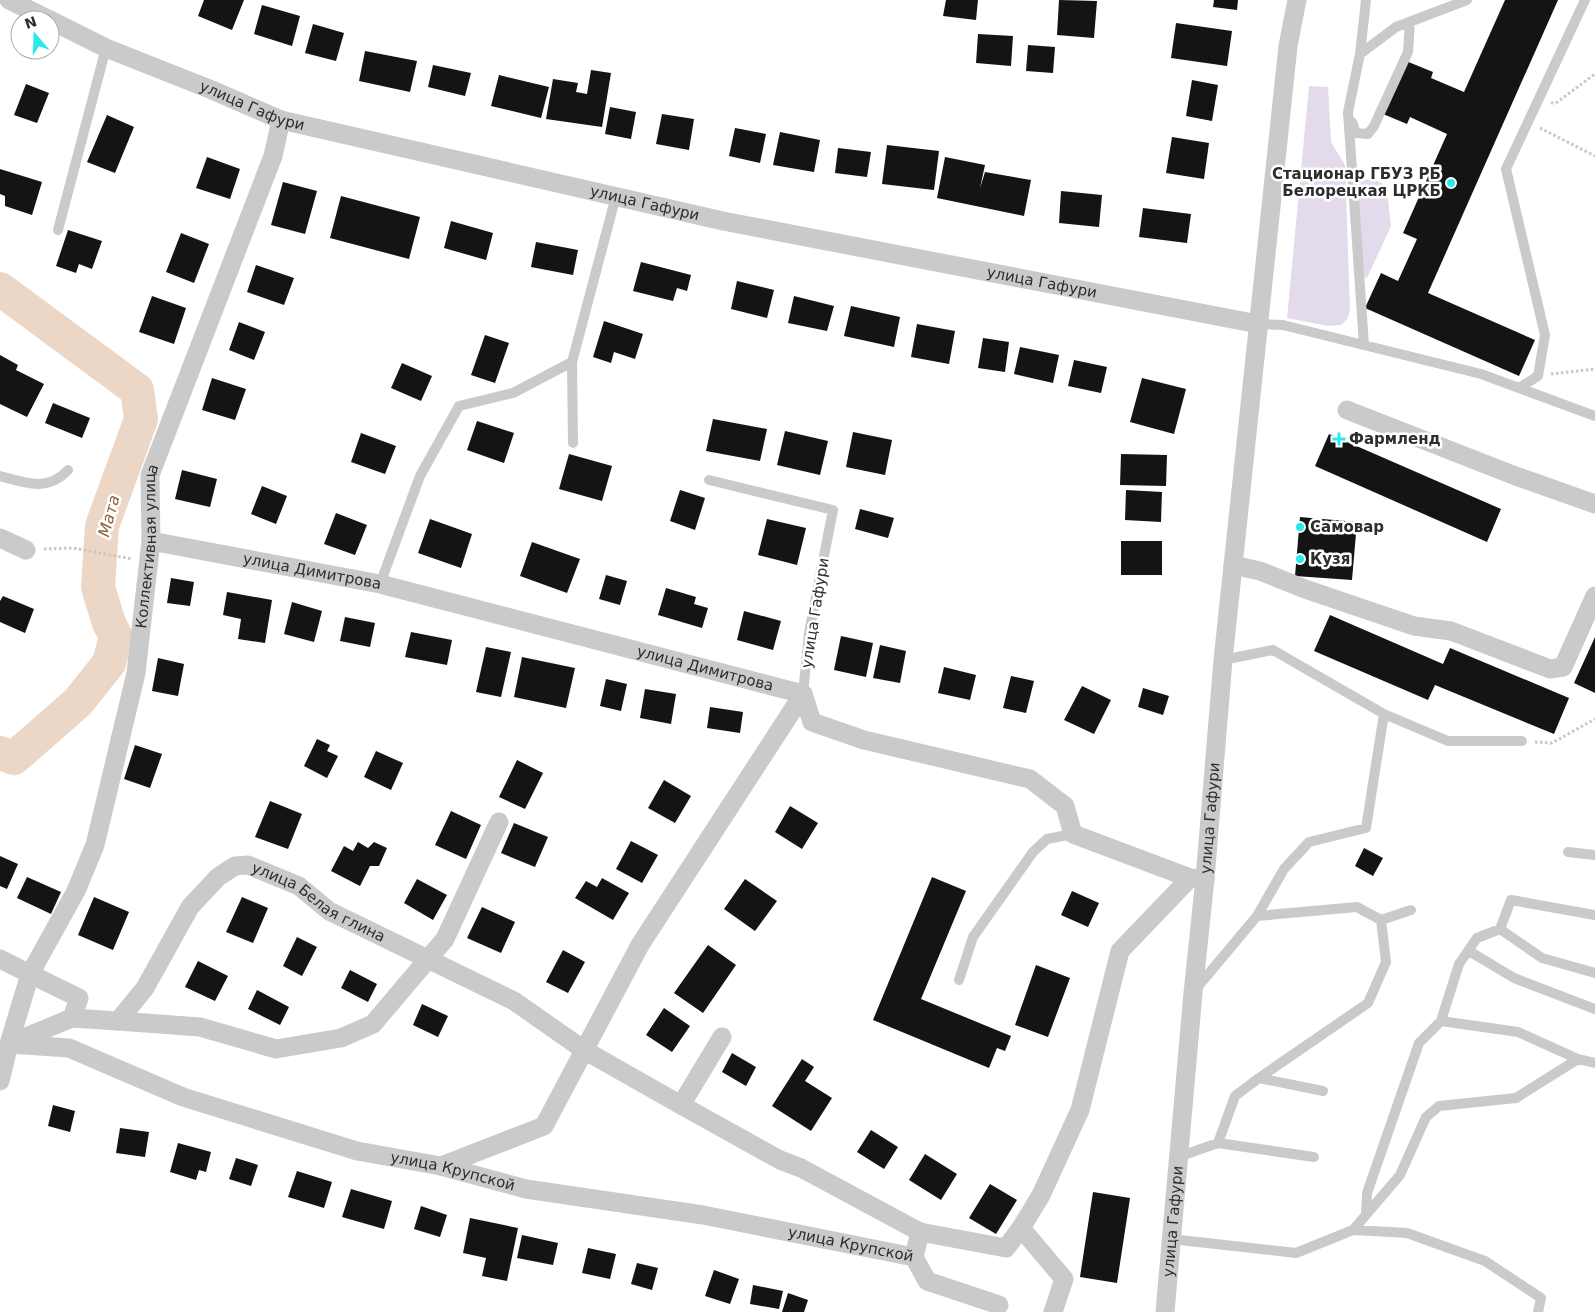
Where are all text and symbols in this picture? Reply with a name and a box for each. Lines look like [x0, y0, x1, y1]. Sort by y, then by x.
north arrow [10, 10, 60, 60]
text: N [23, 13, 39, 32]
street label: улица Гафури [197, 77, 306, 134]
place label: Стационар ГБУЗ РБ Белорецкая ЦРКБ [1272, 165, 1441, 200]
marker: Стационар ГБУЗ РБ Белорецкая ЦРКБ [1445, 177, 1457, 189]
street label: улица Гафури [588, 182, 701, 224]
street label: улица Гафури [985, 263, 1098, 302]
place label: Фармленд [1349, 430, 1441, 448]
marker: Фармленд [1333, 433, 1345, 445]
street label: Коллективная улица [132, 461, 162, 629]
water label: Мата [94, 493, 124, 539]
place label: Самовар [1310, 518, 1384, 536]
marker: Самовар [1294, 521, 1306, 533]
street label: улица Димитрова [241, 549, 383, 593]
place label: Кузя [1310, 550, 1350, 568]
marker: Кузя [1294, 553, 1306, 565]
street label: улица Гафури [797, 556, 833, 670]
street label: улица Димитрова [635, 642, 775, 695]
street label: улица Гафури [1196, 762, 1224, 875]
street label: улица Белая глина [249, 859, 388, 946]
street label: улица Крупской [389, 1148, 517, 1195]
street label: улица Гафури [1159, 1165, 1187, 1278]
street label: улица Крупской [786, 1223, 915, 1266]

